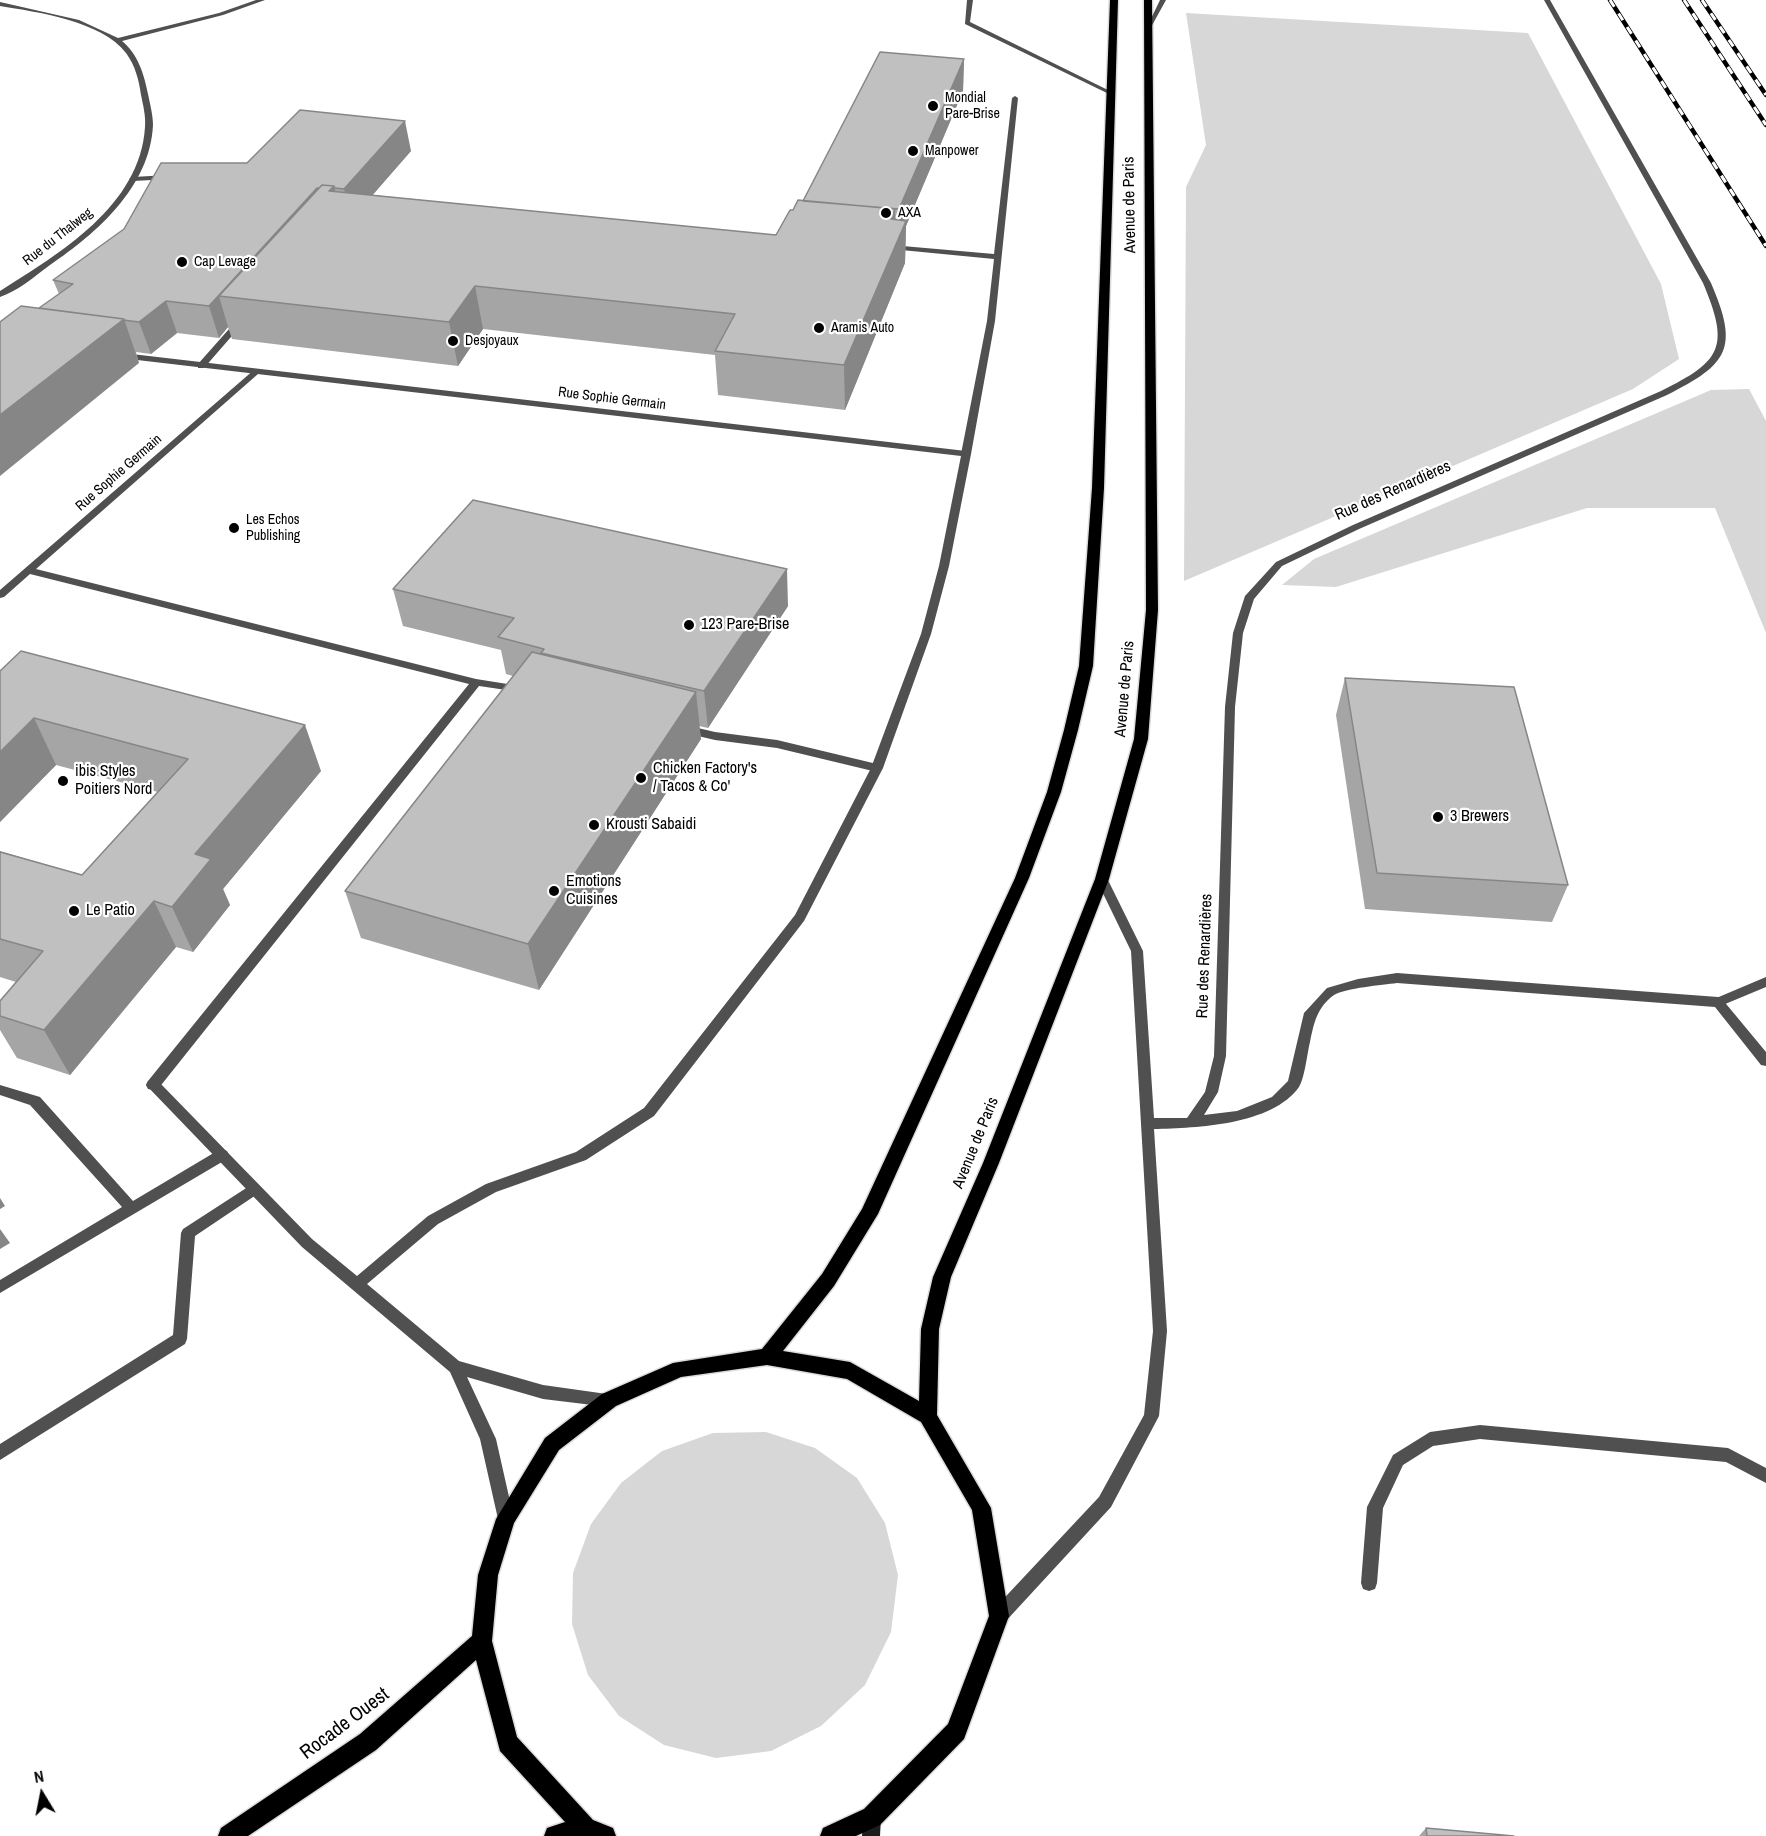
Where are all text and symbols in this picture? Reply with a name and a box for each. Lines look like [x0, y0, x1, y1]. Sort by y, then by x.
place label: Mondial Pare-Brise [945, 90, 1000, 122]
marker: Mondial Pare-Brise [926, 99, 940, 113]
place label: Manpower [925, 143, 979, 159]
marker: Manpower [906, 144, 920, 158]
street label: Avenue de Paris [1120, 156, 1140, 254]
street label: Rue du Thalweg [20, 205, 96, 269]
place label: AXA [898, 205, 921, 221]
marker: AXA [879, 206, 893, 220]
place label: Cap Levage [194, 254, 256, 270]
marker: Cap Levage [175, 255, 189, 269]
place label: Aramis Auto [831, 320, 894, 336]
marker: Aramis Auto [812, 321, 826, 335]
place label: Desjoyaux [465, 333, 519, 349]
marker: Desjoyaux [446, 334, 460, 348]
street label: Rue Sophie Germain [557, 384, 667, 414]
street label: Rue Sophie Germain [73, 431, 165, 515]
street label: Rue des Renardières [1332, 457, 1454, 525]
place label: Les Echos Publishing [246, 512, 300, 544]
marker: Les Echos Publishing [227, 521, 241, 535]
place label: 123 Pare-Brise [701, 615, 789, 635]
marker: 123 Pare-Brise [682, 618, 696, 632]
street label: Avenue de Paris [1111, 640, 1139, 738]
place label: Chicken Factory's / Tacos & Co' [653, 759, 757, 797]
place label: ibis Styles Poitiers Nord [75, 762, 152, 800]
marker: Chicken Factory's / Tacos & Co' [634, 771, 648, 785]
marker: ibis Styles Poitiers Nord [56, 774, 70, 788]
place label: 3 Brewers [1450, 807, 1509, 827]
marker: 3 Brewers [1431, 810, 1445, 824]
place label: Krousti Sabaidi [606, 815, 696, 835]
marker: Krousti Sabaidi [587, 818, 601, 832]
place label: Emotions Cuisines [566, 872, 621, 910]
marker: Emotions Cuisines [547, 884, 561, 898]
street label: Rue des Renardières [1193, 893, 1217, 1019]
place label: Le Patio [86, 901, 135, 921]
marker: Le Patio [67, 904, 81, 918]
street label: Avenue de Paris [949, 1095, 1003, 1191]
street label: Rocade Ouest [296, 1683, 394, 1765]
north arrow [12, 1764, 72, 1824]
text: N [32, 1765, 45, 1788]

